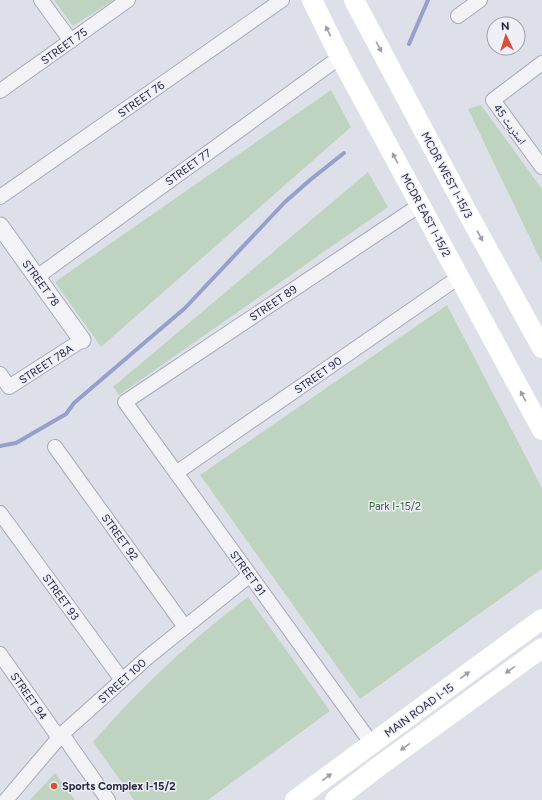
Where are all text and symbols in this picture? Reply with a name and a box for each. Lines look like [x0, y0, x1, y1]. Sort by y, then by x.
north arrow [486, 16, 526, 56]
text: N [501, 20, 510, 33]
street label: STREET 75 [39, 25, 90, 67]
one-way arrow [324, 25, 331, 37]
one-way arrow [376, 41, 382, 53]
street label: STREET 76 [116, 79, 167, 120]
street label: اسٹریٹ 45 [491, 101, 529, 147]
street label: MCDR WEST I-15/3 [418, 130, 475, 221]
street label: STREET 77 [163, 146, 214, 188]
one-way arrow [392, 152, 398, 164]
street label: MCDR EAST I-15/2 [398, 171, 453, 259]
one-way arrow [476, 230, 483, 241]
street label: STREET 78 [19, 258, 62, 309]
street label: STREET 89 [247, 283, 300, 324]
street label: STREET 78A [17, 342, 76, 387]
street label: STREET 90 [292, 354, 344, 396]
one-way arrow [520, 390, 527, 401]
park label: Park I-15/2 [369, 500, 421, 513]
street label: STREET 92 [98, 512, 141, 563]
street label: STREET 91 [227, 548, 268, 598]
street label: STREET 93 [40, 572, 82, 623]
street label: STREET 100 [96, 656, 149, 706]
one-way arrow [505, 666, 516, 675]
street label: STREET 94 [8, 670, 50, 723]
one-way arrow [460, 671, 471, 680]
street label: MAIN ROAD I-15 [382, 681, 457, 740]
one-way arrow [400, 743, 410, 751]
one-way arrow [321, 773, 332, 781]
place label: Sports Complex I-15/2 [62, 780, 176, 793]
marker: Sports Complex I-15/2 [49, 781, 59, 791]

